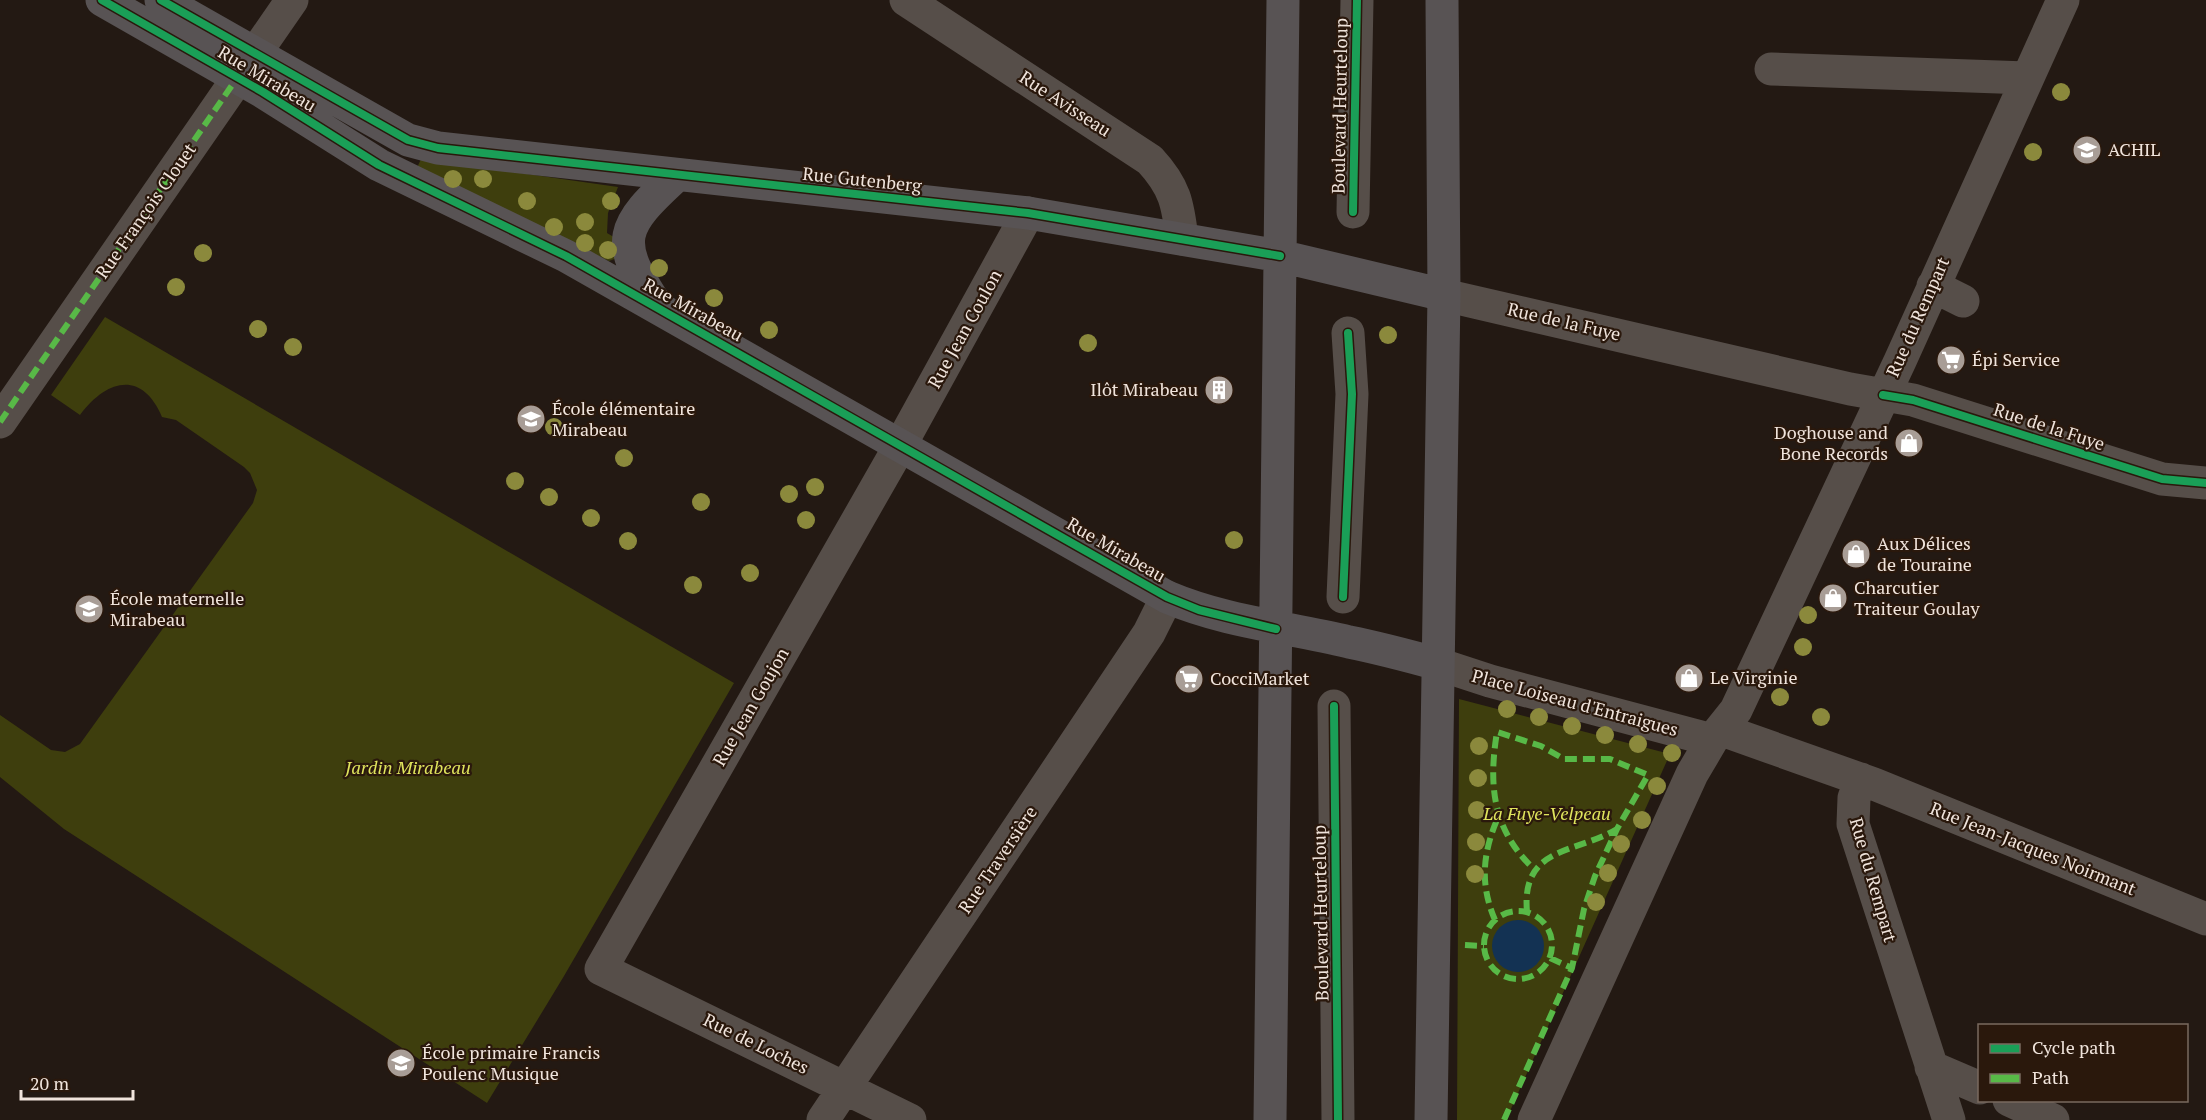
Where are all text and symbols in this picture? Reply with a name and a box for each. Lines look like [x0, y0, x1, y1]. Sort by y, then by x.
street label: Boulevard Heurteloup [1325, 18, 1353, 194]
street label: Rue Mirabeau [214, 39, 321, 117]
street label: Rue Avisseau [1015, 65, 1116, 142]
school or university icon: ACHIL [2071, 134, 2103, 166]
place label: ACHIL [2108, 137, 2160, 161]
street label: Rue François Clouet [89, 138, 201, 283]
street label: Rue Gutenberg [801, 161, 923, 197]
street label: Rue du Rempart [1880, 253, 1954, 380]
street label: Rue Jean Coulon [922, 265, 1007, 392]
street label: Rue Mirabeau [639, 272, 748, 346]
street label: Rue de la Fuye [1505, 296, 1623, 346]
supermarket icon: Épi Service [1935, 344, 1967, 376]
place label: Épi Service [1972, 347, 2060, 371]
building icon: Ilôt Mirabeau [1203, 374, 1235, 406]
place label: Ilôt Mirabeau [1090, 377, 1198, 401]
place label: École élémentaire Mirabeau [552, 396, 695, 441]
street label: Rue de la Fuye [1991, 397, 2108, 455]
school or university icon: École élémentaire Mirabeau [515, 403, 547, 435]
place label: Doghouse and Bone Records [1774, 420, 1888, 465]
shop icon: Doghouse and Bone Records [1893, 427, 1925, 459]
street label: Rue Mirabeau [1063, 511, 1170, 587]
place label: Aux Délices de Touraine [1877, 531, 1972, 576]
shop icon: Aux Délices de Touraine [1840, 538, 1872, 570]
place label: Charcutier Traiteur Goulay [1854, 575, 1981, 620]
shop icon: Charcutier Traiteur Goulay [1817, 582, 1849, 614]
place label: École maternelle Mirabeau [110, 586, 244, 631]
school or university icon: École maternelle Mirabeau [73, 593, 105, 625]
street label: Rue Jean Goujon [706, 643, 794, 770]
shop icon: Le Virginie [1673, 662, 1705, 694]
supermarket icon: CocciMarket [1173, 663, 1205, 695]
street label: Place Loiseau d'Entraigues [1470, 663, 1681, 741]
place label: Le Virginie [1710, 665, 1797, 689]
place label: CocciMarket [1210, 666, 1310, 690]
park label: Jardin Mirabeau [344, 755, 471, 779]
street label: Rue Jean-Jacques Noirmant [1927, 796, 2140, 901]
street label: Rue Traversière [952, 801, 1042, 918]
park label: La Fuye-Velpeau [1482, 801, 1611, 825]
street label: Rue du Rempart [1845, 815, 1903, 945]
street label: Boulevard Heurteloup [1306, 825, 1334, 1001]
street label: Rue de Loches [700, 1007, 813, 1079]
legend [1978, 1024, 2188, 1102]
text: Cycle path [2032, 1035, 2116, 1059]
place label: École primaire Francis Poulenc Musique [422, 1040, 600, 1085]
school or university icon: École primaire Francis Poulenc Musique [385, 1047, 417, 1079]
scale bar [21, 1063, 134, 1101]
text: Path [2032, 1065, 2069, 1089]
text: 20 m [30, 1071, 70, 1095]

